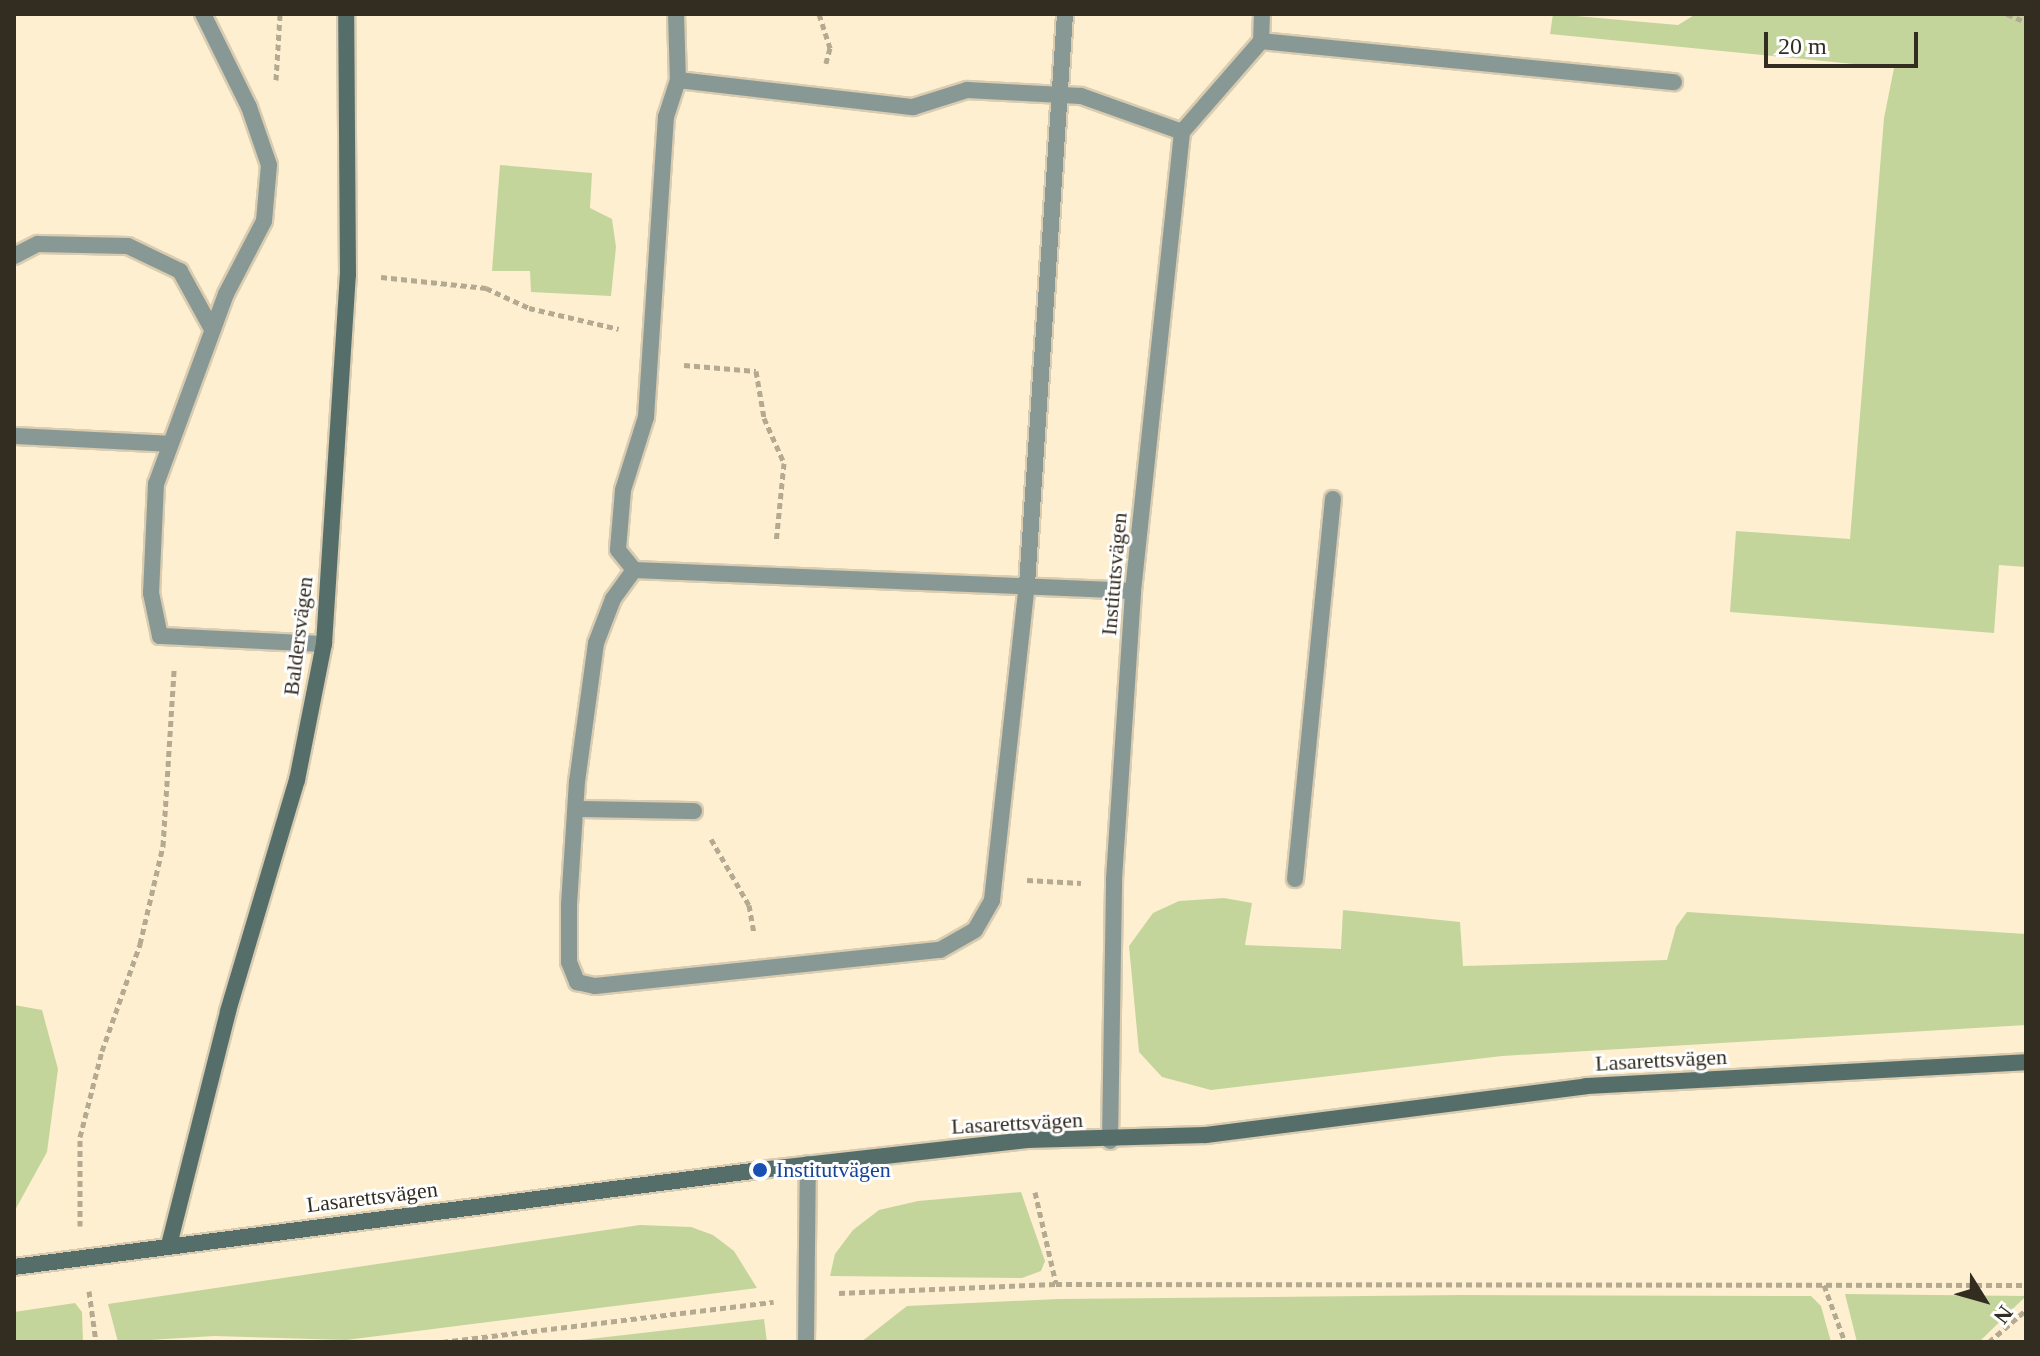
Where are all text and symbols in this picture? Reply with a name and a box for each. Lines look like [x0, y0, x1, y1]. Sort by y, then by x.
scale bar [1768, 16, 1922, 66]
text: 20 m [1778, 33, 1827, 59]
street label: Institutsvägen [1095, 511, 1133, 637]
street label: Baldersvägen [278, 575, 318, 697]
street label: Lasarettsvägen [1594, 1043, 1728, 1077]
street label: Lasarettsvägen [950, 1106, 1084, 1140]
place label: Institutvägen [776, 1157, 891, 1183]
marker: Institutvägen [751, 1161, 769, 1179]
street label: Lasarettsvägen [305, 1176, 439, 1218]
north arrow [1944, 1260, 2024, 1340]
text: N [1989, 1301, 2018, 1329]

